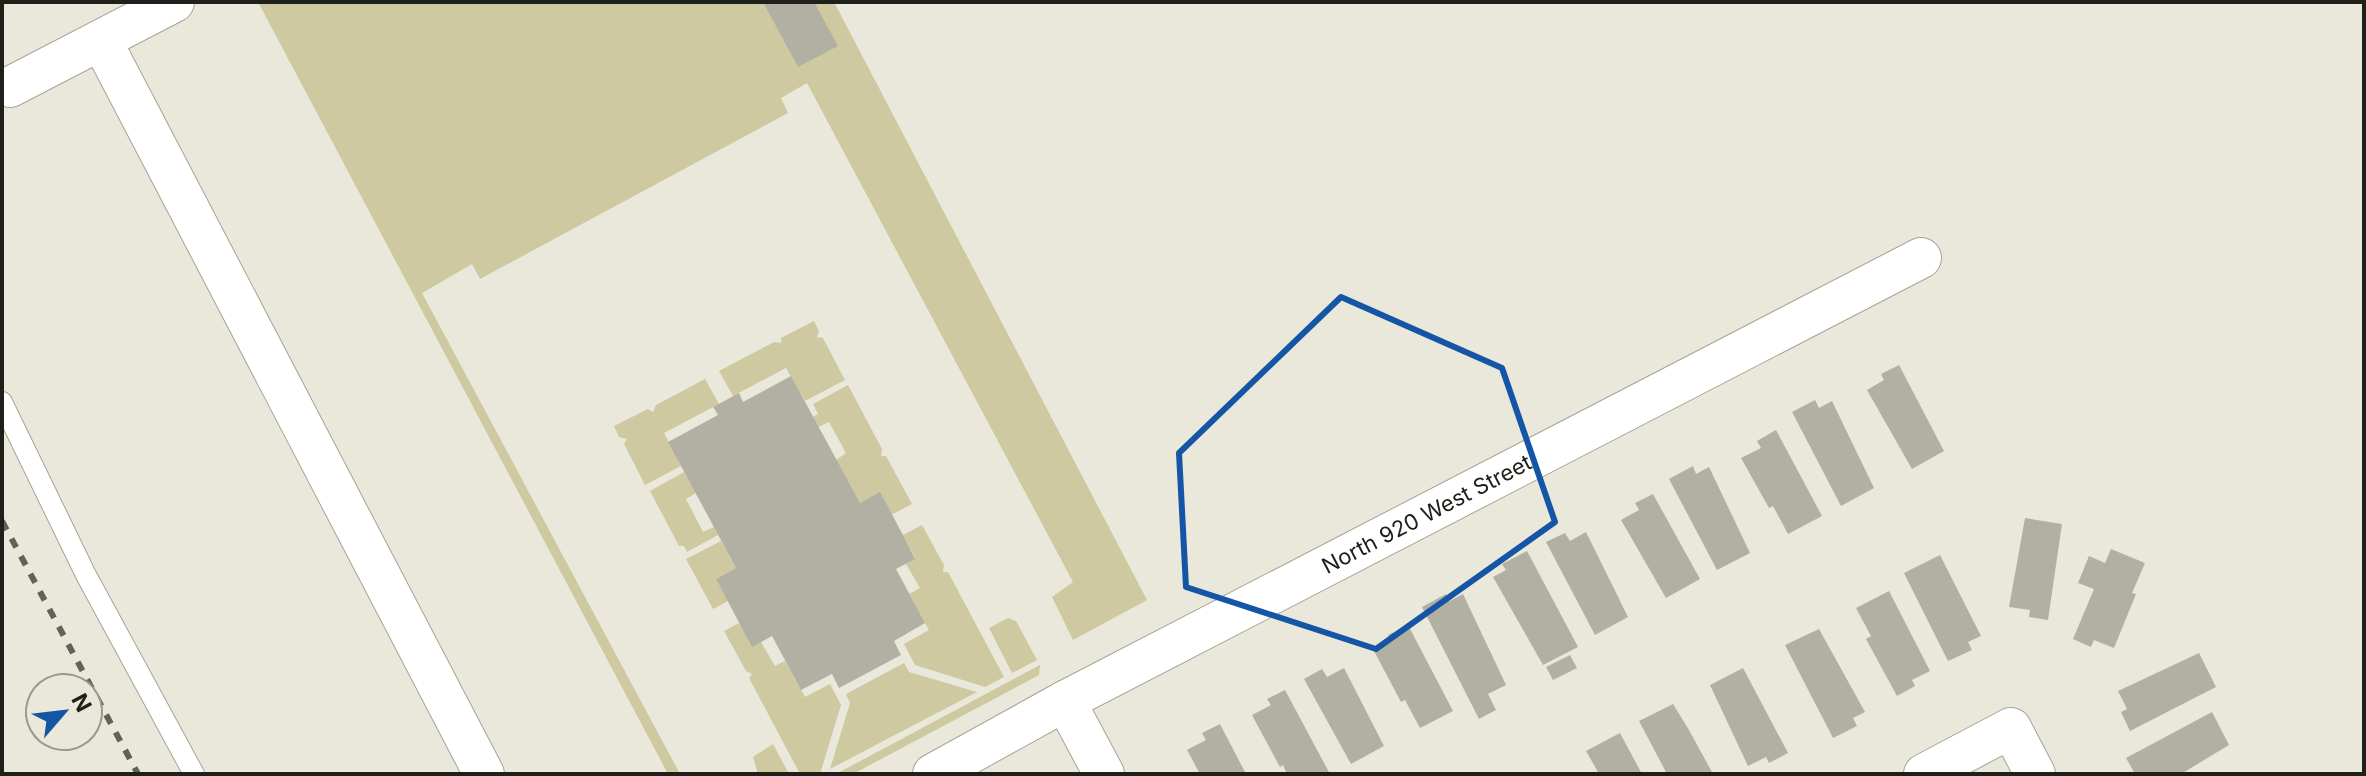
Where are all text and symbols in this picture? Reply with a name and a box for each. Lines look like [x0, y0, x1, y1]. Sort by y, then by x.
street label: North 920 West Street [1317, 449, 1536, 579]
north arrow [24, 672, 104, 752]
text: N [66, 689, 97, 716]

